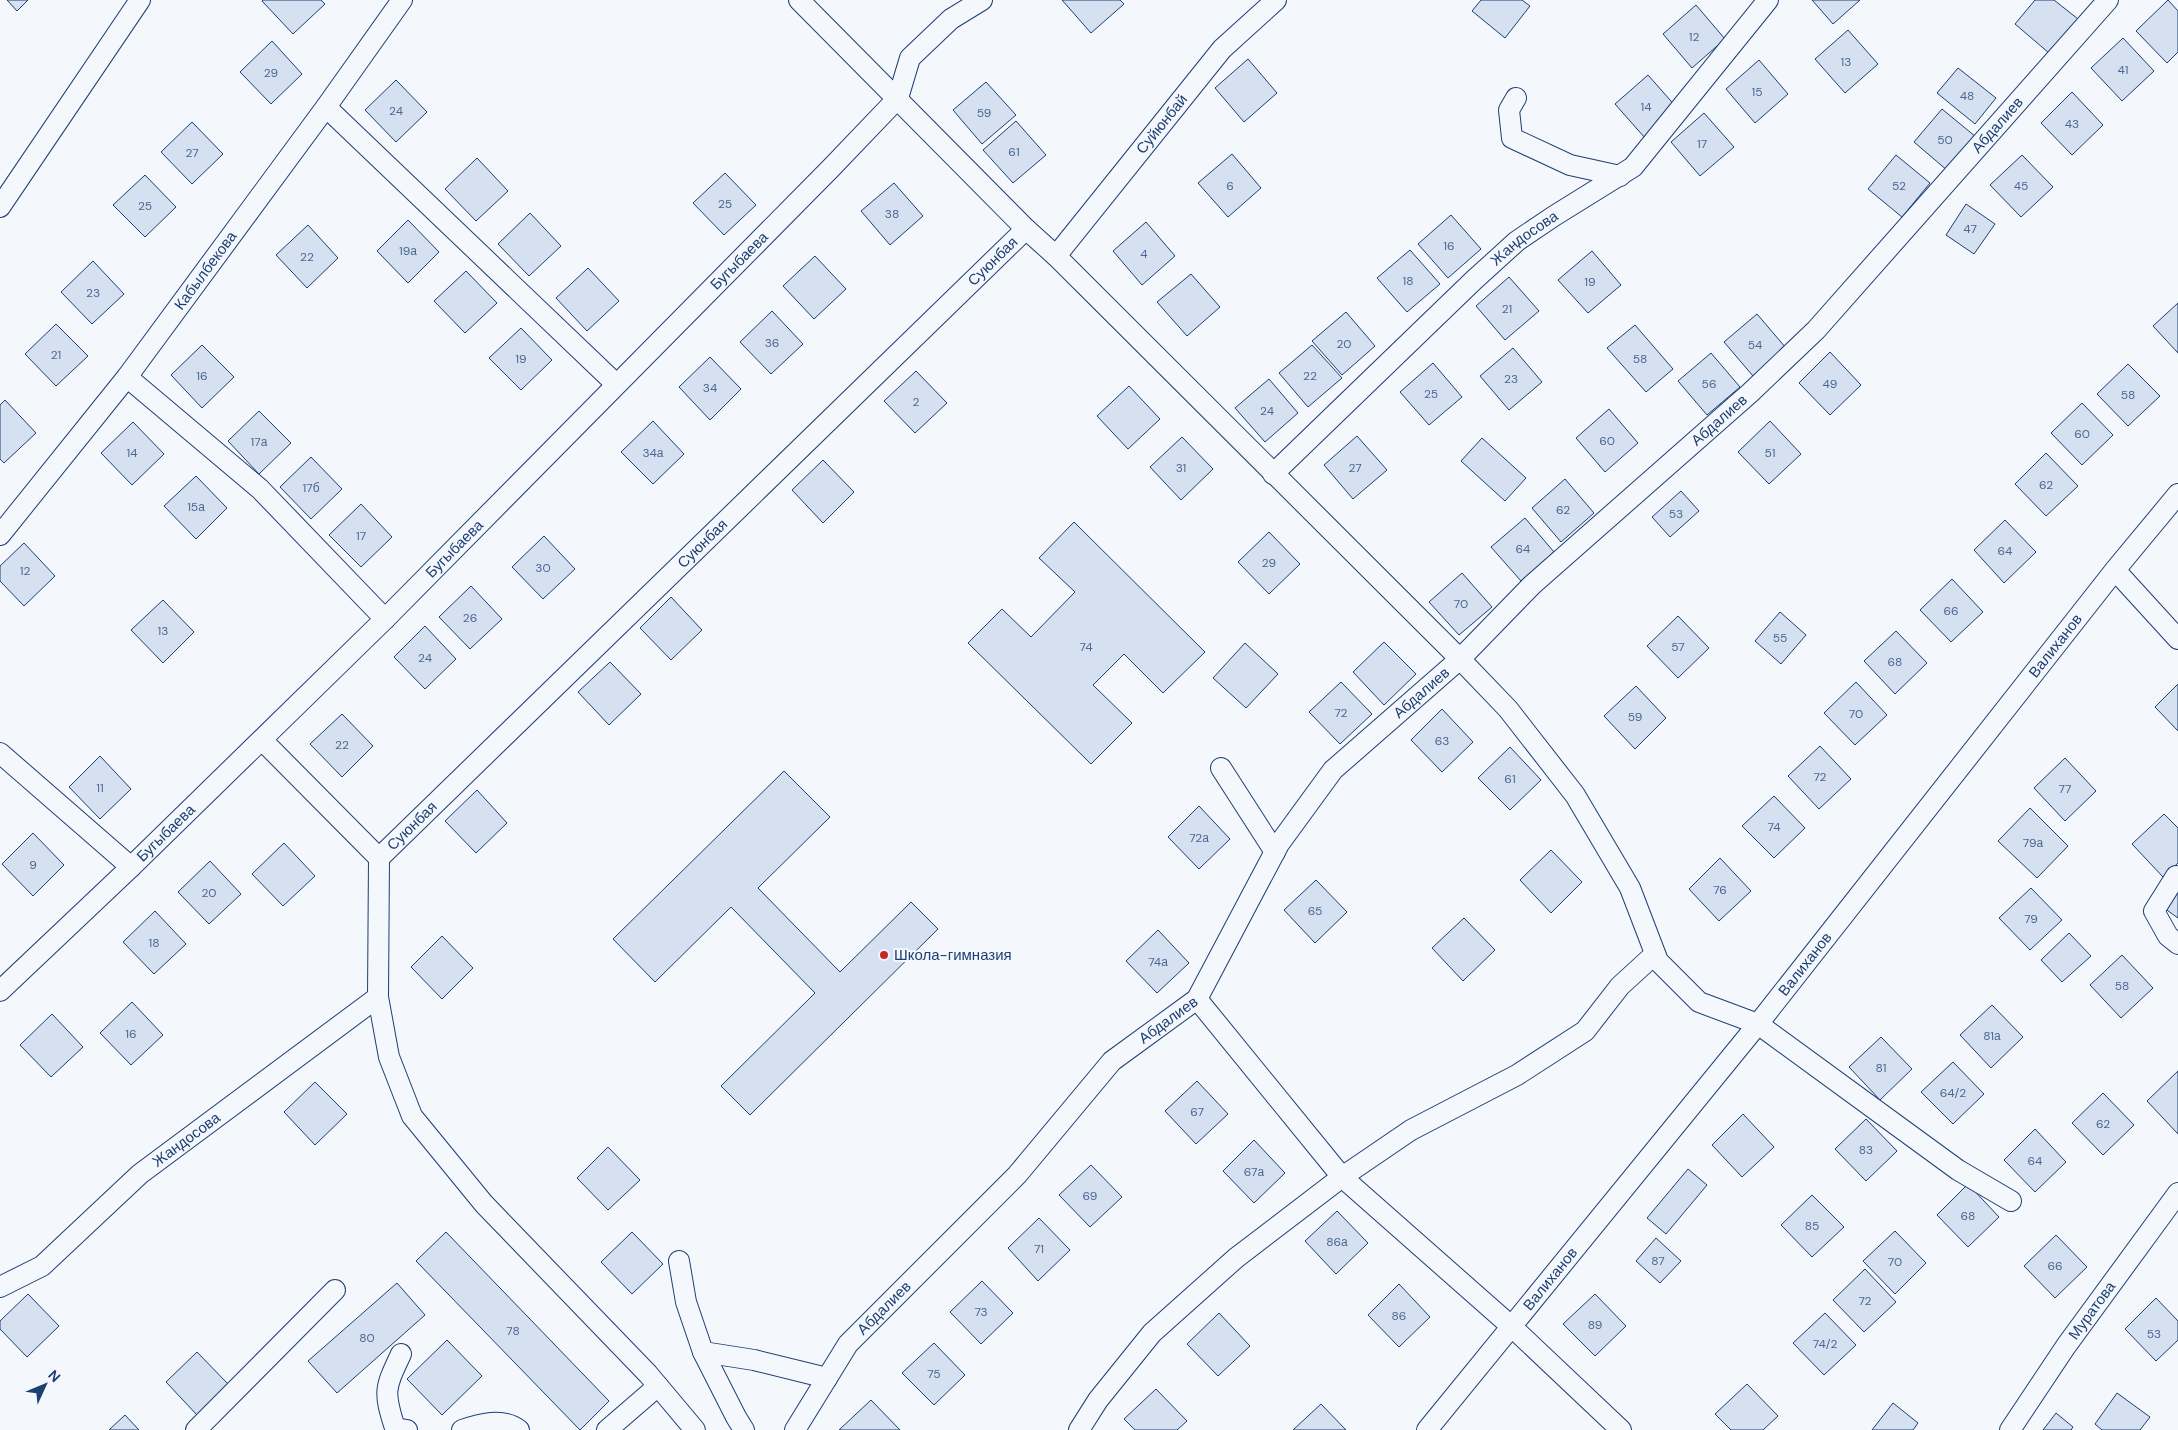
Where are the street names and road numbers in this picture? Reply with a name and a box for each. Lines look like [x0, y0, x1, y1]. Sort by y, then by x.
street label: Суйюнбай [1132, 90, 1192, 158]
street label: Абдалиев [1967, 93, 2028, 157]
street label: Жандосова [1486, 206, 1563, 270]
street label: Кабылбекова [170, 227, 242, 314]
street label: Бугыбаева [706, 227, 773, 294]
street label: Суюнбая [963, 232, 1022, 290]
street label: Абдалиев [1687, 390, 1752, 450]
street label: Бугыбаева [421, 515, 488, 582]
street label: Суюнбая [673, 515, 732, 573]
street label: Валиханов [2024, 610, 2087, 682]
street label: Абдалиев [1389, 663, 1454, 723]
street label: Суюнбая [383, 797, 441, 855]
street label: Бугыбаева [132, 799, 200, 866]
street label: Валиханов [1774, 928, 1836, 1000]
street label: Абдалиев [1135, 992, 1202, 1048]
street label: Жандосова [148, 1107, 225, 1171]
street label: Валиханов [1519, 1243, 1582, 1315]
street label: Абдалиев [853, 1277, 915, 1339]
street label: Муратова [2064, 1277, 2120, 1344]

